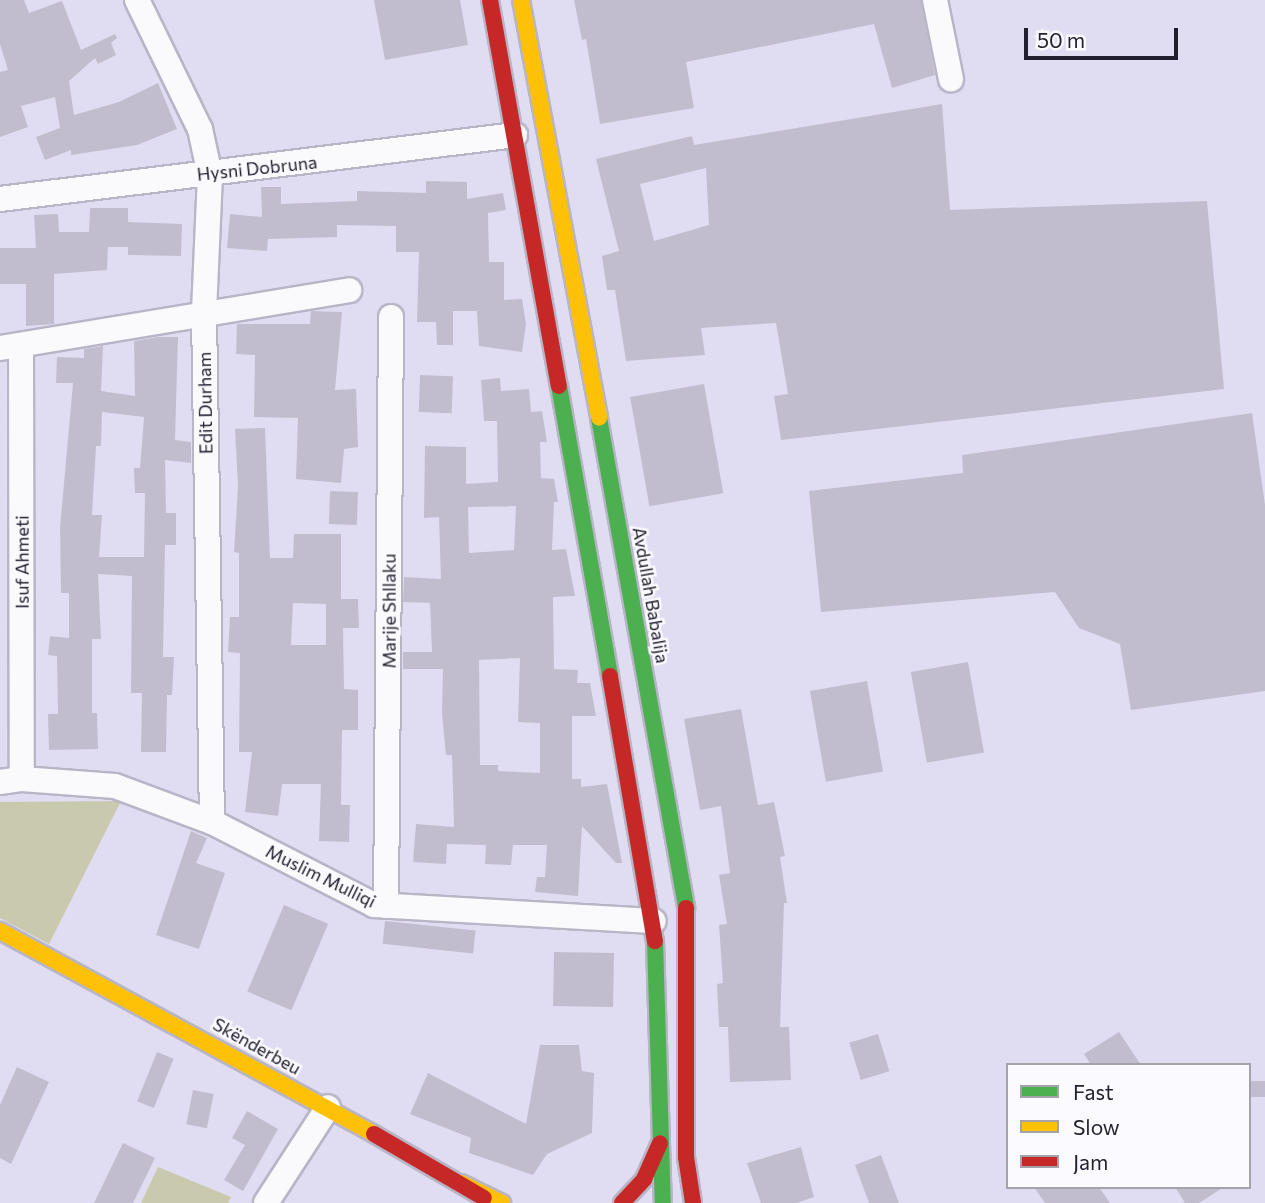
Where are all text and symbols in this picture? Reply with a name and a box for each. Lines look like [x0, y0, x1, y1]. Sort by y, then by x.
scale bar [1027, 14, 1181, 58]
text: 50 m [1037, 27, 1085, 52]
street label: Hysni Dobruna [196, 151, 318, 185]
street label: Edit Durham [193, 352, 217, 454]
street label: Isuf Ahmeti [11, 515, 33, 609]
street label: Avdullah Babalija [628, 525, 674, 665]
street label: Marije Shllaku [378, 553, 400, 669]
street label: Muslim Mulliqi [262, 840, 380, 912]
street label: Skënderbeu [209, 1013, 305, 1079]
legend [1006, 1063, 1251, 1189]
text: Fast [1073, 1079, 1114, 1104]
text: Slow [1073, 1114, 1120, 1139]
text: Jam [1073, 1149, 1108, 1174]

